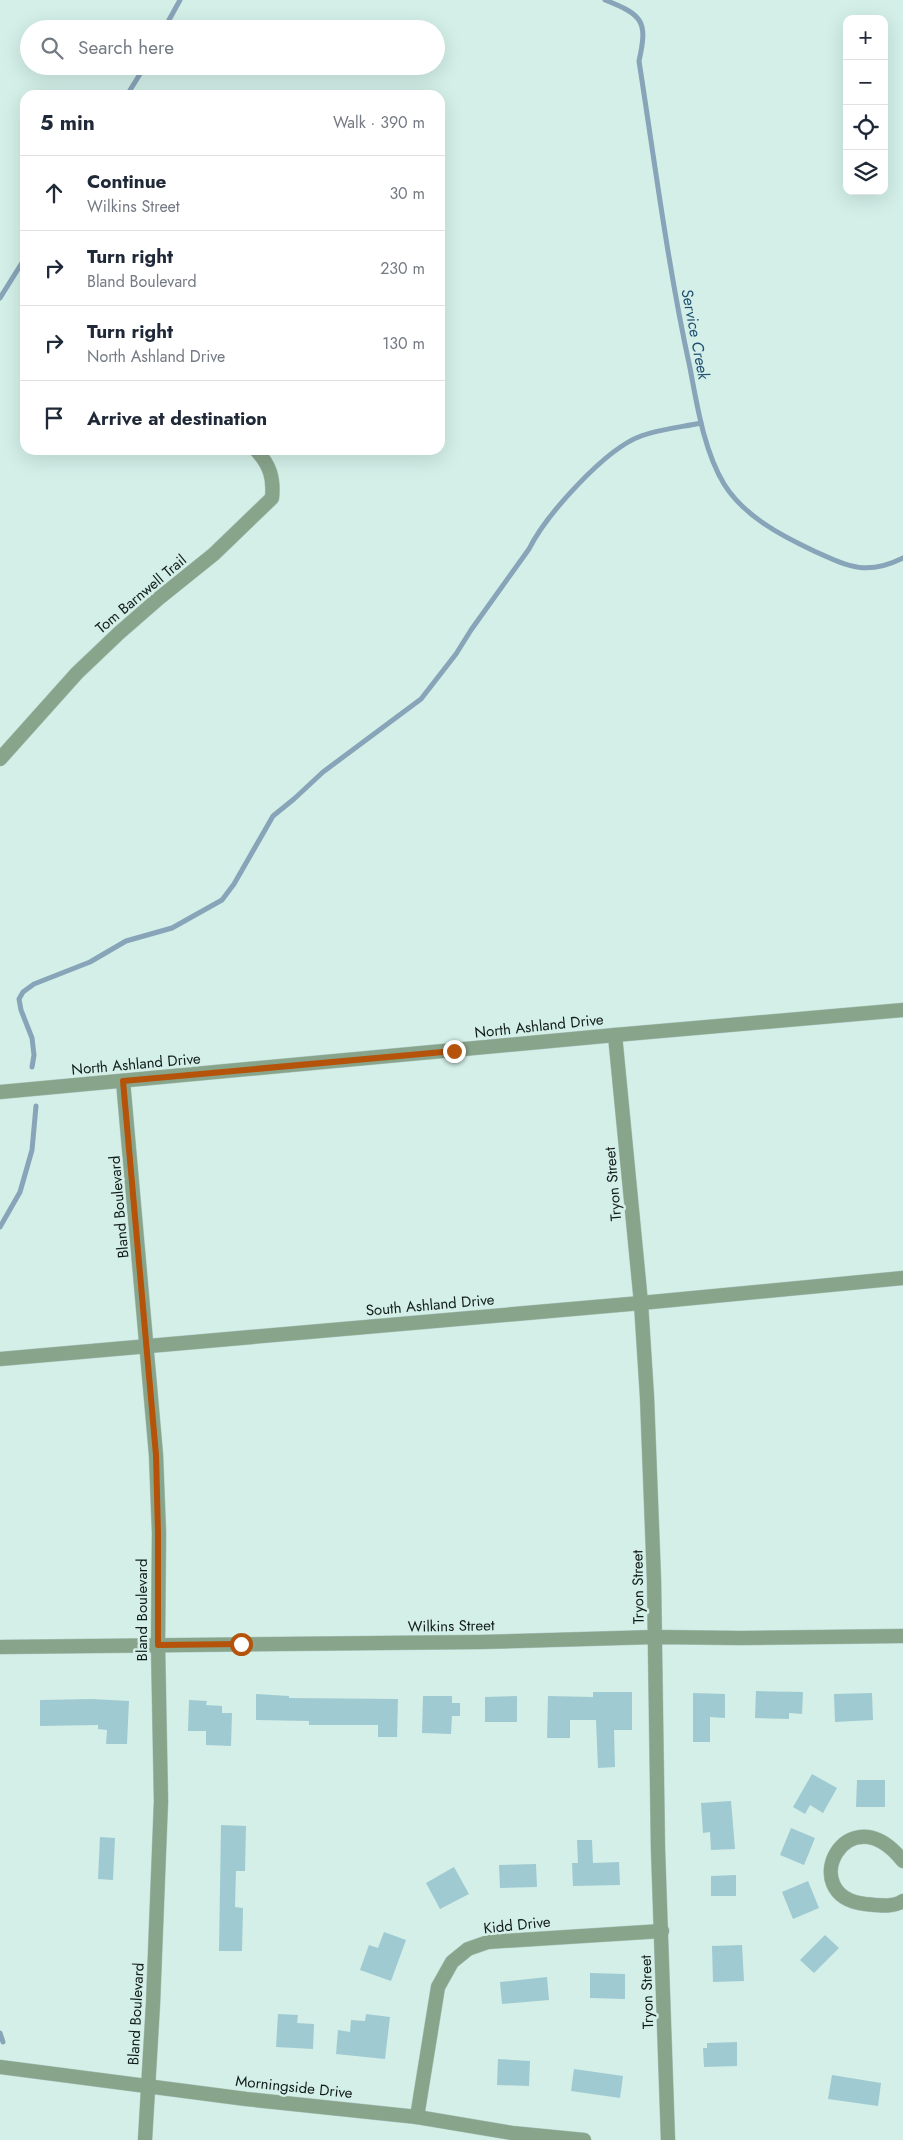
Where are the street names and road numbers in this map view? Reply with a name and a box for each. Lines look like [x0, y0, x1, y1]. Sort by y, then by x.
street label: Tom Barnwell Trail [91, 549, 191, 639]
street label: North Ashland Drive [473, 1008, 605, 1044]
street label: North Ashland Drive [70, 1047, 202, 1081]
street label: Tryon Street [599, 1146, 627, 1222]
street label: Bland Boulevard [104, 1155, 134, 1259]
street label: South Ashland Drive [365, 1288, 495, 1322]
street label: Tryon Street [626, 1549, 650, 1624]
street label: Bland Boulevard [131, 1559, 153, 1661]
street label: Wilkins Street [407, 1614, 495, 1638]
street label: Kidd Drive [482, 1911, 552, 1939]
street label: Tryon Street [635, 1954, 659, 2029]
street label: Bland Boulevard [122, 1962, 150, 2066]
street label: Morningside Drive [234, 2070, 354, 2104]

